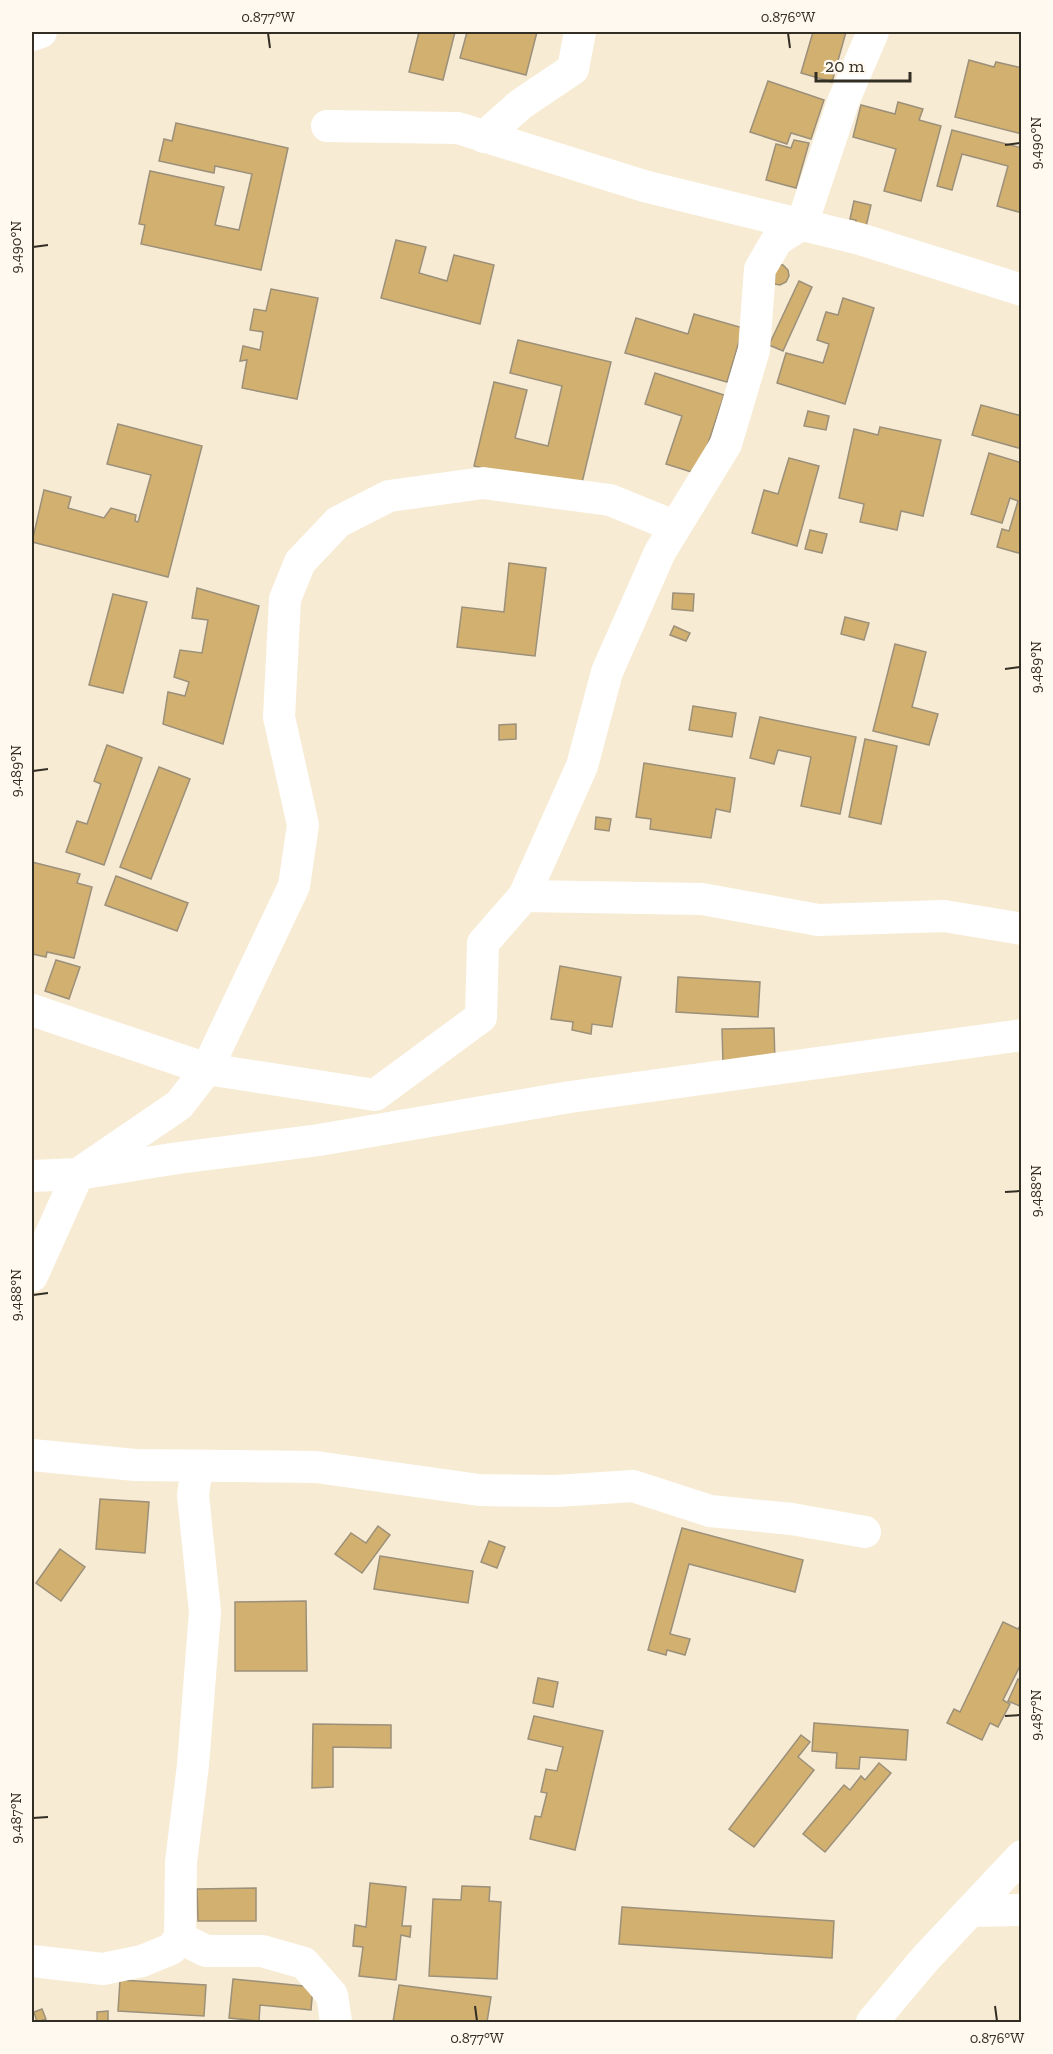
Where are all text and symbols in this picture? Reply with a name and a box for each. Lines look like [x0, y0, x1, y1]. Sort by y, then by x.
text: 0.877°W [241, 8, 295, 26]
text: 0.876°W [761, 8, 815, 26]
scale bar [816, 45, 910, 83]
text: 20 m [825, 55, 865, 77]
text: 9.490°N [1027, 117, 1045, 169]
text: 9.490°N [7, 221, 25, 273]
text: 9.489°N [1027, 641, 1045, 693]
text: 9.489°N [7, 745, 25, 797]
text: 9.488°N [1027, 1165, 1045, 1217]
text: 9.488°N [7, 1269, 25, 1321]
text: 9.487°N [1027, 1689, 1045, 1741]
text: 9.487°N [7, 1792, 25, 1844]
text: 0.877°W [450, 2029, 504, 2047]
text: 0.876°W [970, 2029, 1024, 2047]

